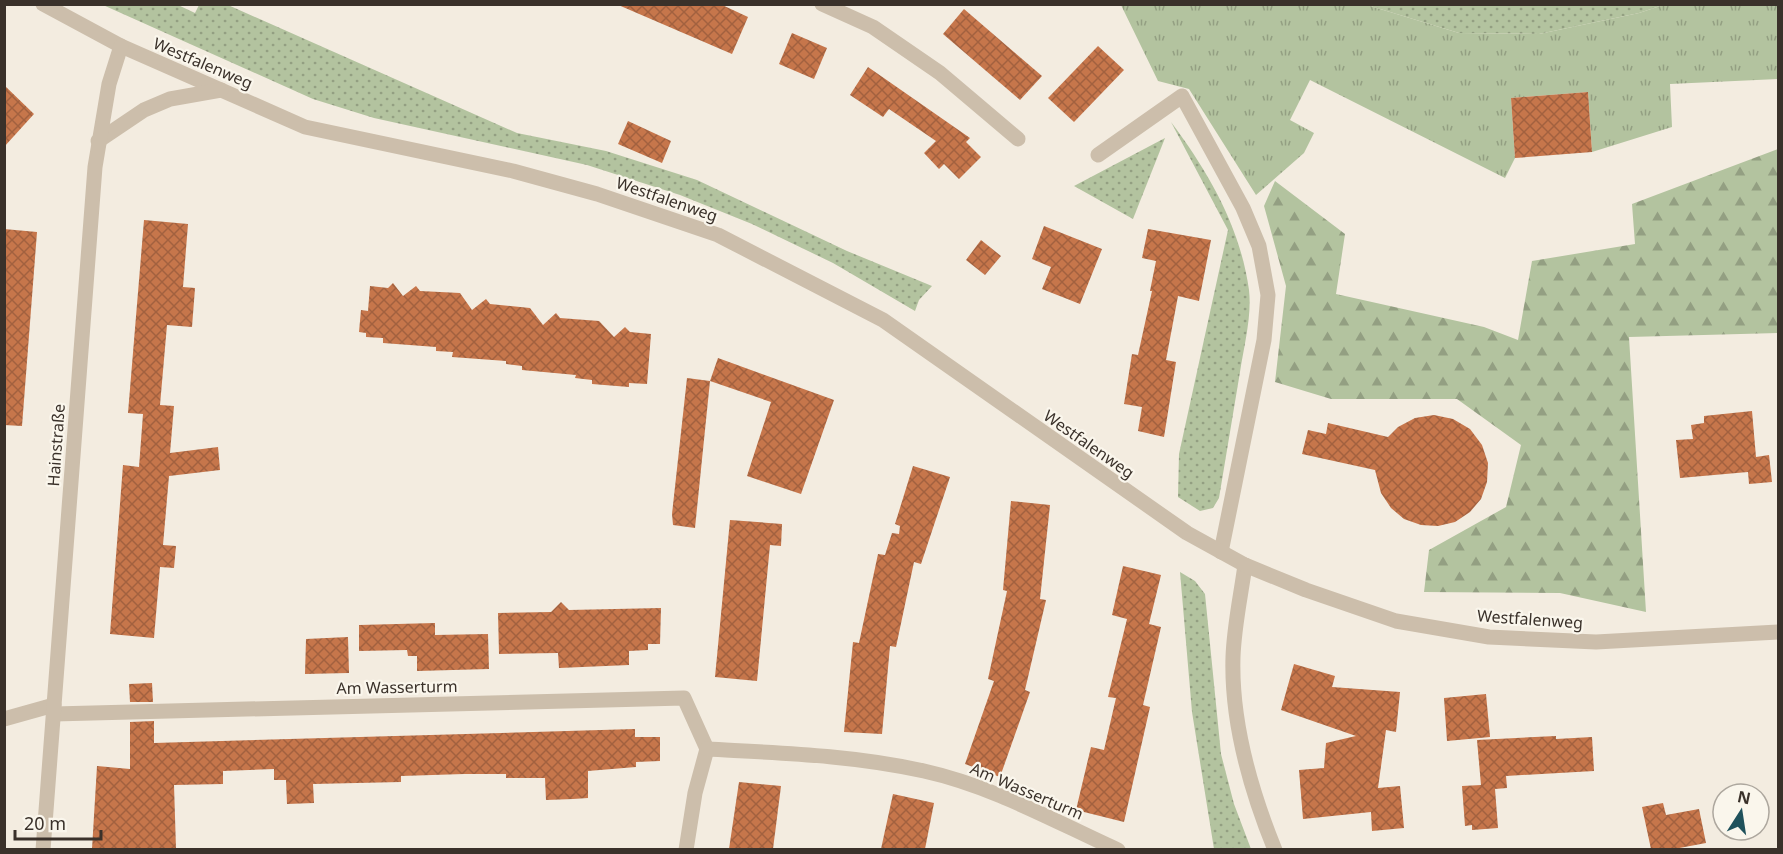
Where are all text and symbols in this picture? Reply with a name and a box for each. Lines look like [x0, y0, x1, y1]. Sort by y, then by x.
street label: Westfalenweg [150, 32, 256, 94]
street label: Westfalenweg [613, 171, 721, 227]
street label: Hainstraße [42, 403, 70, 487]
street label: Westfalenweg [1039, 405, 1139, 483]
street label: Westfalenweg [1476, 604, 1584, 634]
street label: Am Wasserturm [336, 675, 458, 699]
street label: Am Wasserturm [967, 757, 1087, 825]
north arrow [1711, 782, 1771, 842]
text: N [1735, 785, 1753, 809]
scale bar [15, 803, 100, 841]
text: 20 m [24, 811, 66, 835]

